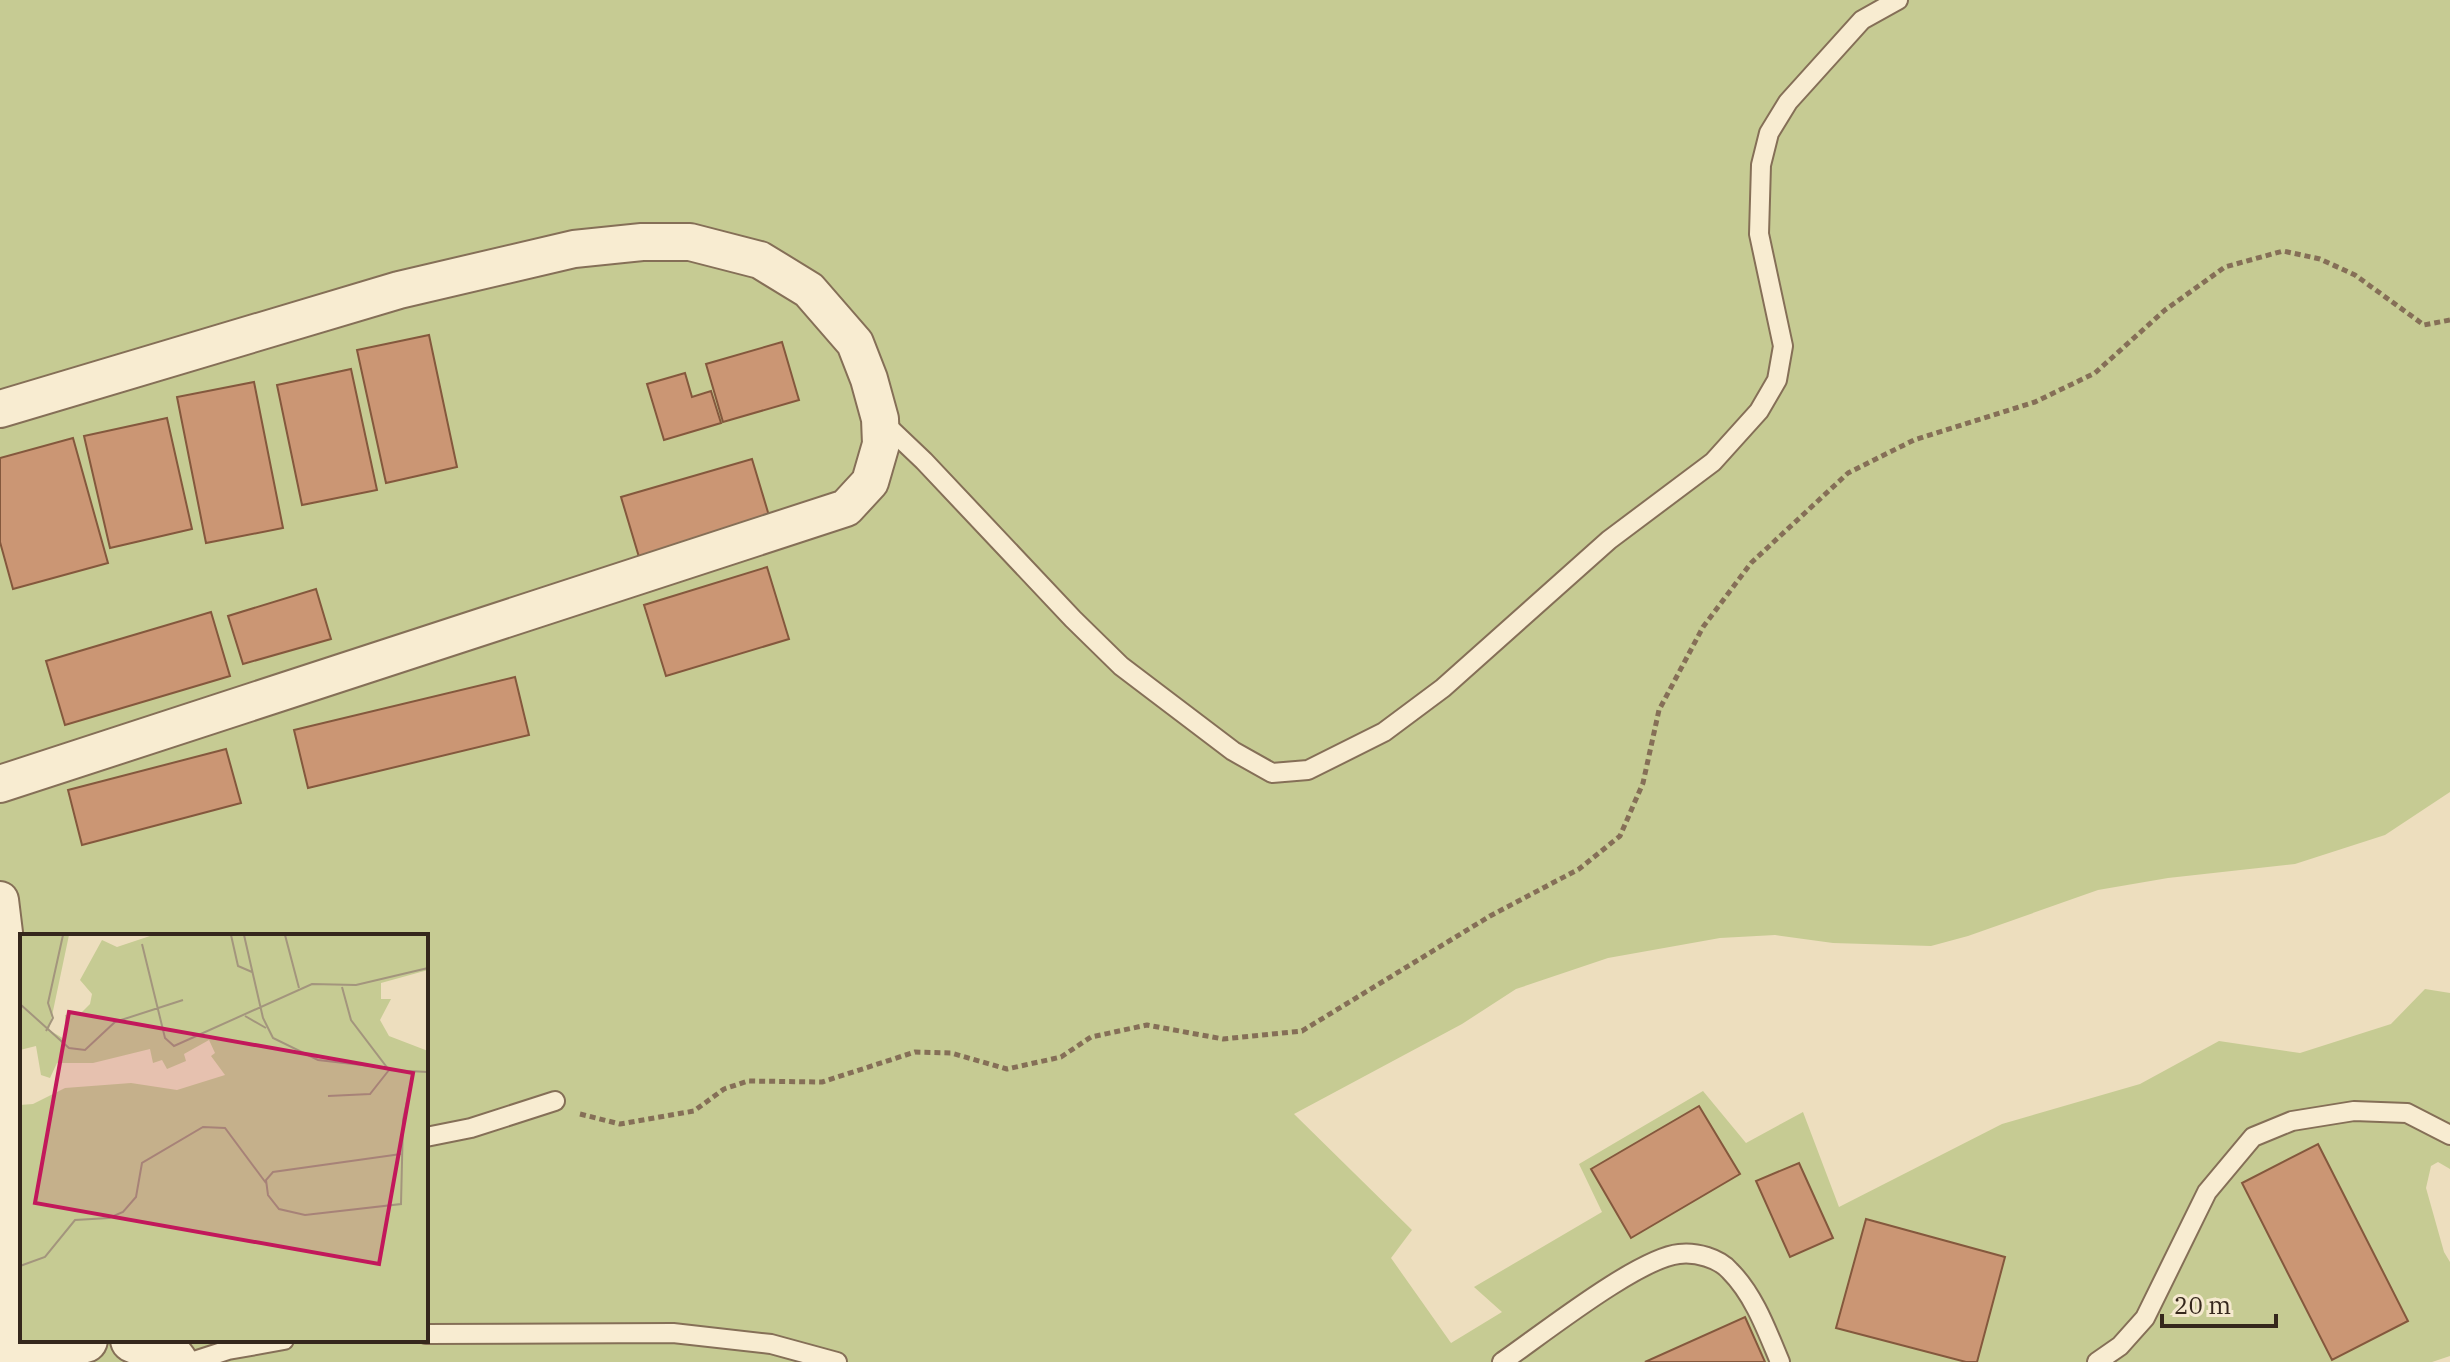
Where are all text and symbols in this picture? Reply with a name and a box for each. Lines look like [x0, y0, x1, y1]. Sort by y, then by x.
inset map [20, 934, 428, 1342]
scale bar [2162, 1278, 2276, 1328]
text: 20 m [2174, 1289, 2231, 1321]

